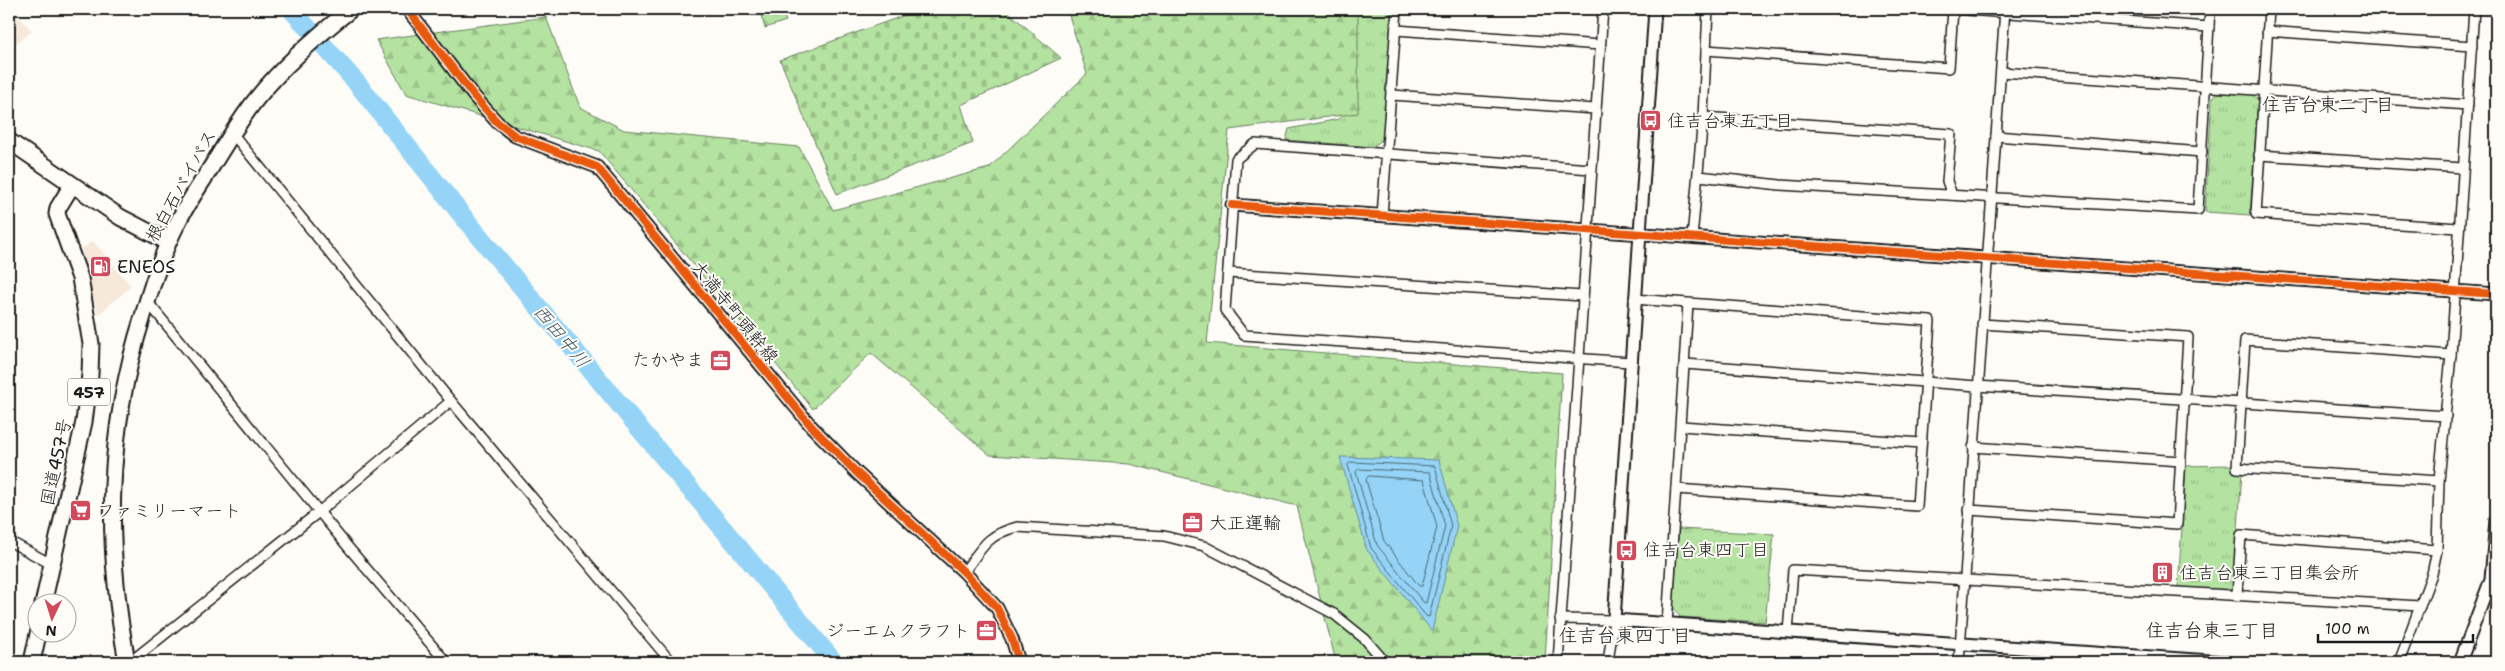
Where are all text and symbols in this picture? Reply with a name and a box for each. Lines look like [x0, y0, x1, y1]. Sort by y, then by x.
district label: 住吉台東二丁目 [2261, 92, 2395, 117]
bus stop icon: 住吉台東五丁目 [1639, 109, 1663, 133]
place label: 住吉台東五丁目 [1667, 109, 1793, 133]
street label: 根白石バイパス [140, 125, 222, 247]
fuel station icon: ENEOS [89, 255, 113, 279]
place label: ENEOS [117, 255, 175, 279]
street label: 大満寺町頭幹線 [686, 255, 784, 369]
water label: 西田中川 [528, 299, 596, 373]
place label: たかやま [632, 348, 704, 372]
office icon: たかやま [708, 348, 732, 372]
road number: 457 [68, 378, 110, 406]
street label: 国道457号 [35, 416, 77, 508]
supermarket icon: ファミリーマート [69, 499, 93, 523]
place label: ファミリーマート [97, 499, 241, 523]
office icon: 大正運輸 [1181, 511, 1205, 535]
place label: 大正運輸 [1209, 511, 1281, 535]
bus stop icon: 住吉台東四丁目 [1615, 538, 1639, 562]
place label: 住吉台東四丁目 [1643, 538, 1769, 562]
building icon: 住吉台東三丁目集会所 [2151, 561, 2175, 585]
place label: 住吉台東三丁目集会所 [2179, 561, 2359, 585]
north arrow [28, 594, 78, 644]
scale bar [2318, 611, 2472, 643]
district label: 住吉台東三丁目 [2145, 618, 2279, 643]
place label: ジーエムクラフト [826, 619, 970, 643]
office icon: ジーエムクラフト [974, 619, 998, 643]
text: 100 m [2325, 619, 2370, 639]
text: N [45, 622, 57, 640]
district label: 住吉台東四丁目 [1558, 623, 1692, 648]

